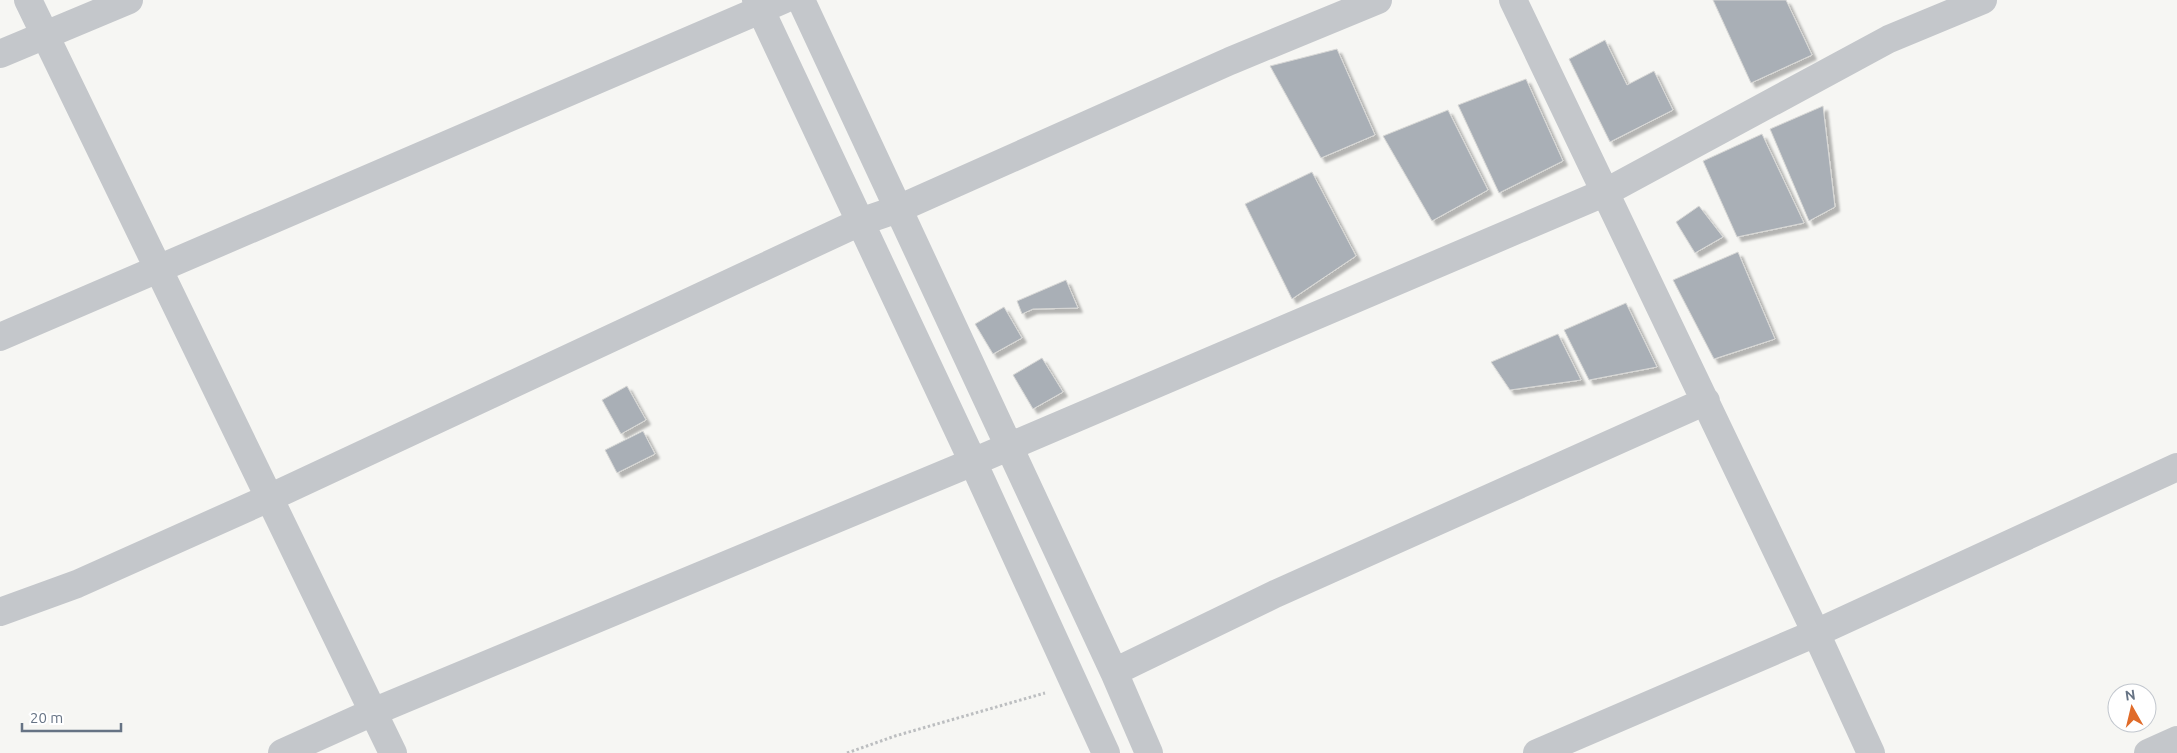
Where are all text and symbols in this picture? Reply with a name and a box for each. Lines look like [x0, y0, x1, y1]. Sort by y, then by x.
north arrow [2107, 683, 2157, 733]
text: N [2124, 686, 2136, 704]
scale bar [22, 700, 121, 732]
text: 20 m [30, 709, 63, 726]

